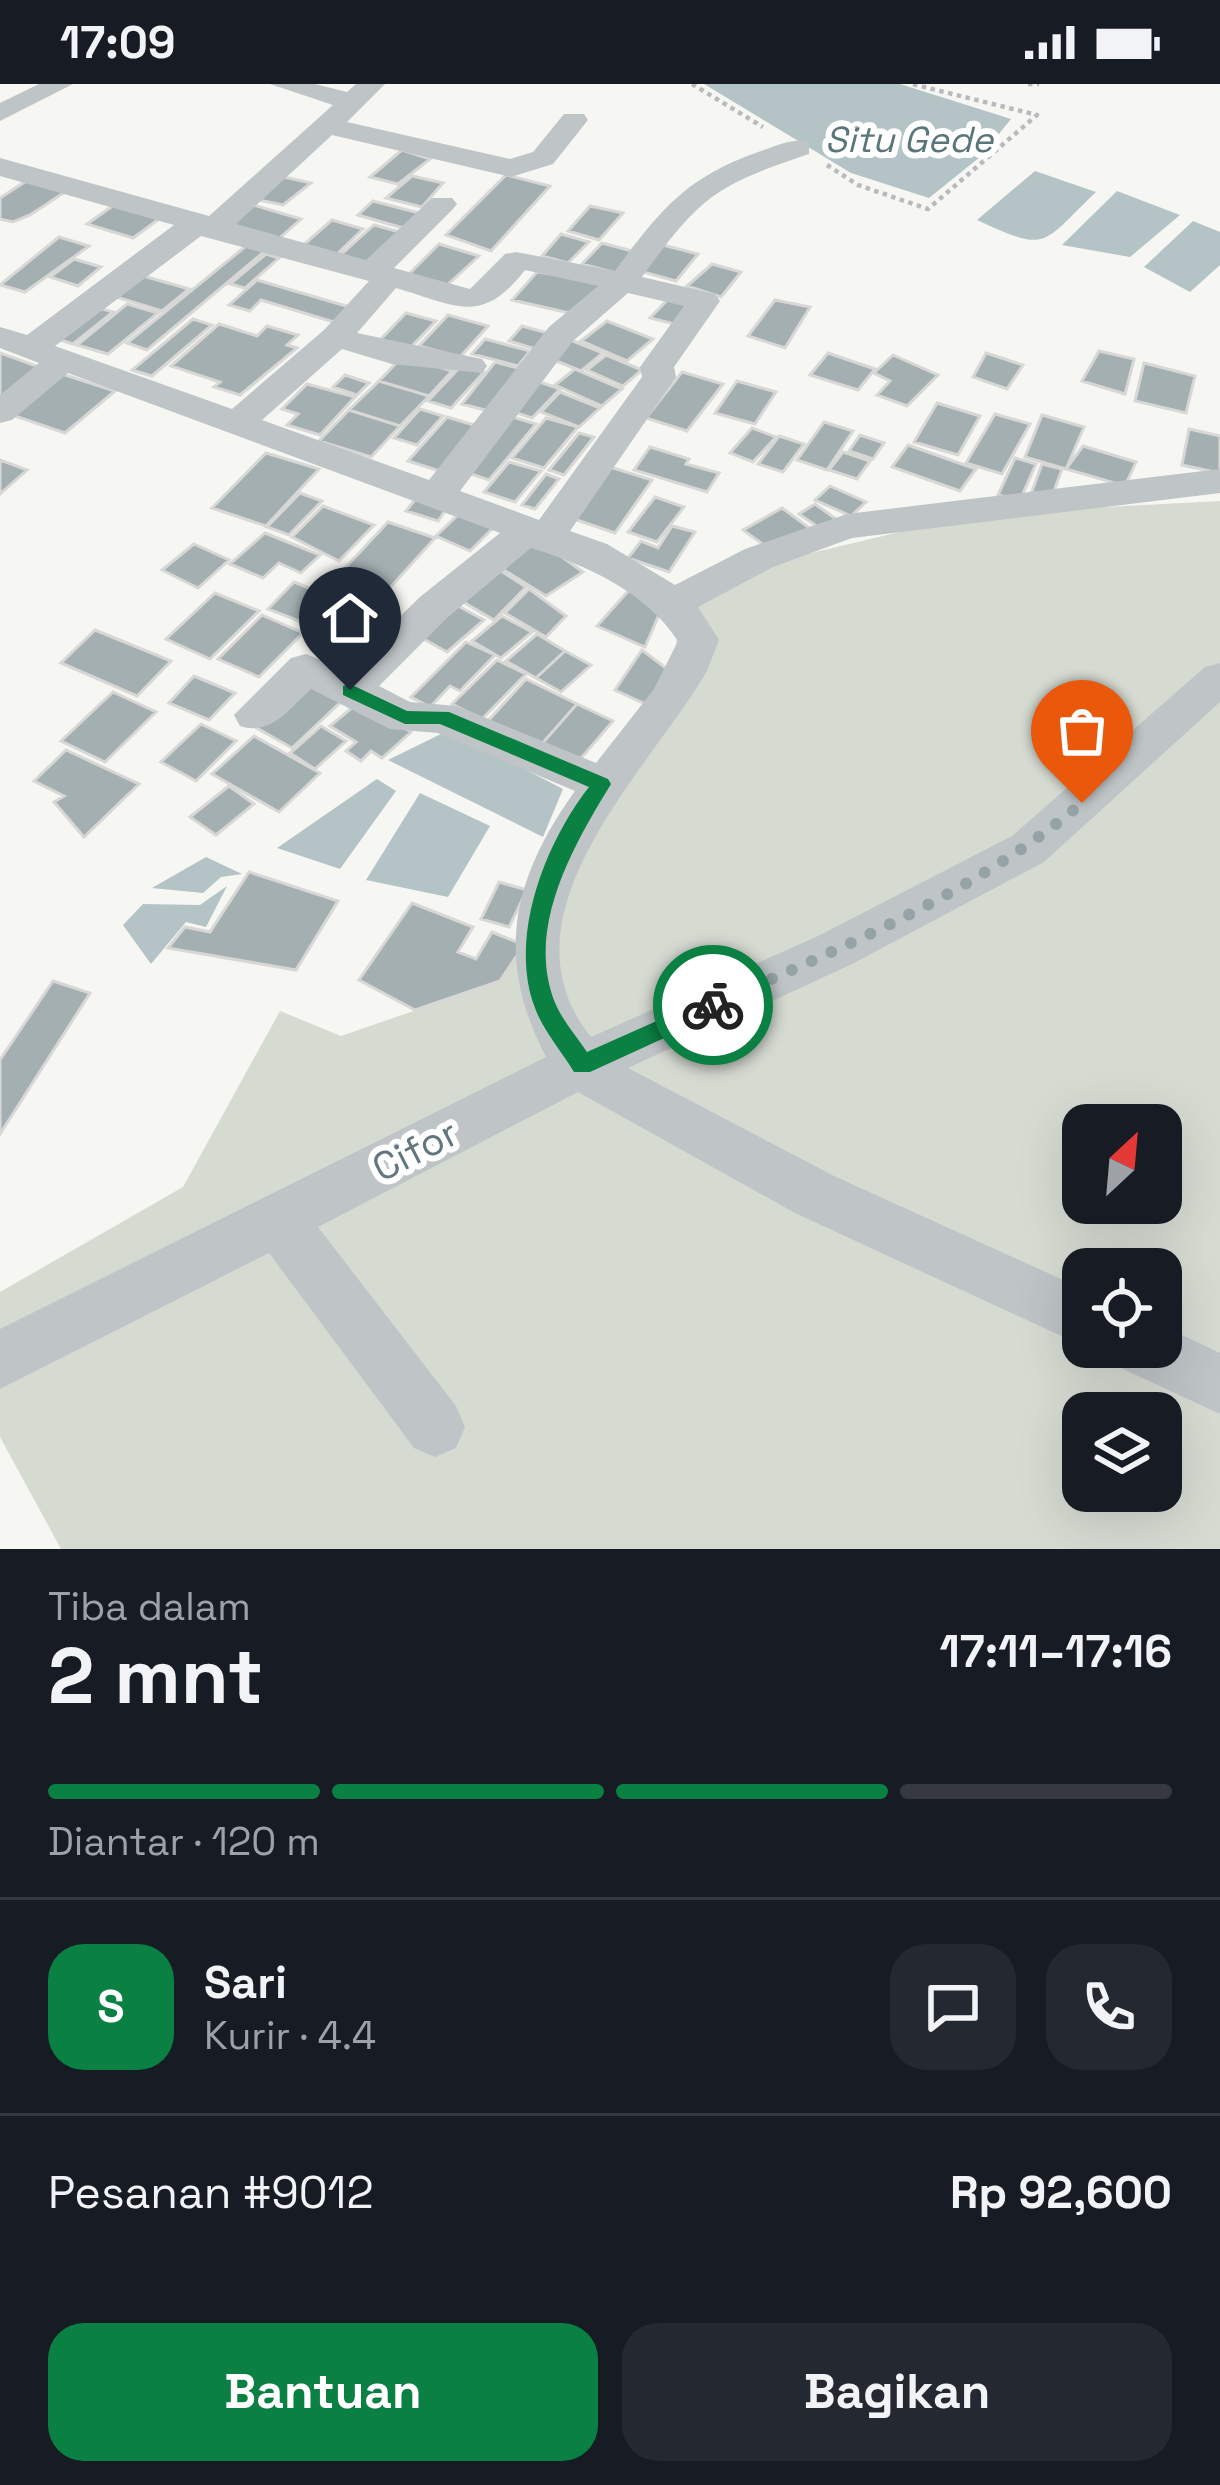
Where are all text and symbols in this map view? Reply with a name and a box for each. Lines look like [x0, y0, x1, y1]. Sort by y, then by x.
text: 17:09 [60, 14, 176, 71]
water label: Situ Gede [825, 117, 995, 163]
pin [299, 567, 401, 690]
icon: home [317, 585, 383, 651]
pin [1031, 680, 1133, 803]
icon: bag [1049, 698, 1115, 764]
courier [653, 945, 773, 1065]
icon: bike [680, 972, 746, 1038]
north arrow [1062, 1104, 1182, 1224]
map controls [1062, 1104, 1182, 1512]
street label: Cifor [364, 1108, 466, 1192]
button: locate [1062, 1248, 1182, 1368]
button: layers [1062, 1392, 1182, 1512]
text: Tiba dalam [48, 1582, 251, 1631]
text: 17:11–17:16 [940, 1623, 1172, 1680]
text: 2 mnt [48, 1626, 263, 1726]
text: Diantar · 120 m [48, 1817, 320, 1866]
button: chat [890, 1944, 1016, 2070]
button: phone [1046, 1944, 1172, 2070]
text: Sari [204, 1954, 287, 2011]
text: S [97, 1978, 125, 2035]
text: Kurir · 4.4 [204, 2011, 376, 2060]
text: Pesanan #9012 [48, 2164, 374, 2221]
text: Rp 92,600 [950, 2164, 1172, 2221]
button: Bantuan [48, 2323, 598, 2461]
button: Bagikan [622, 2323, 1172, 2461]

